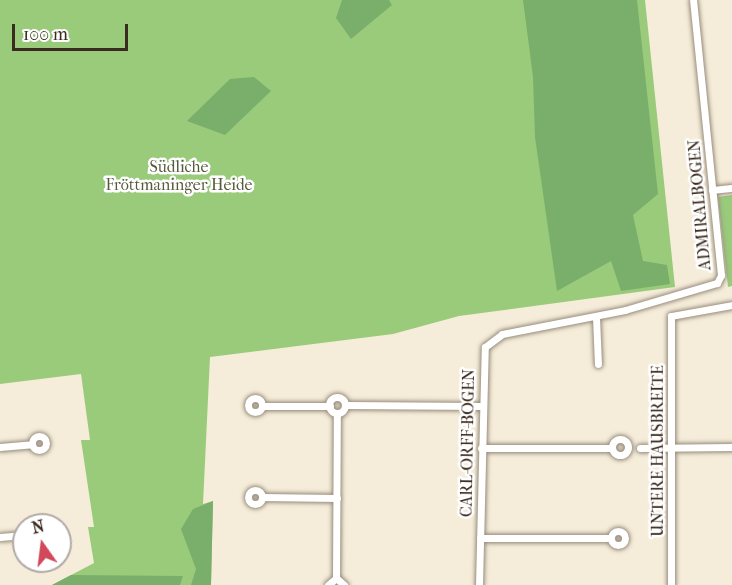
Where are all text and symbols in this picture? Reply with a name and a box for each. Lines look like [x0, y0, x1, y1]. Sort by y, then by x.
scale bar [15, 12, 130, 50]
text: 100 m [23, 24, 68, 45]
street label: ADMIRALBOGEN [685, 139, 715, 271]
park label: Südliche Fröttmaninger Heide [105, 157, 253, 195]
street label: UNTERE HAUSBREITE [648, 365, 668, 537]
street label: CARL-ORFF-BOGEN [457, 369, 479, 517]
north arrow [12, 513, 72, 573]
text: N [30, 516, 46, 538]

